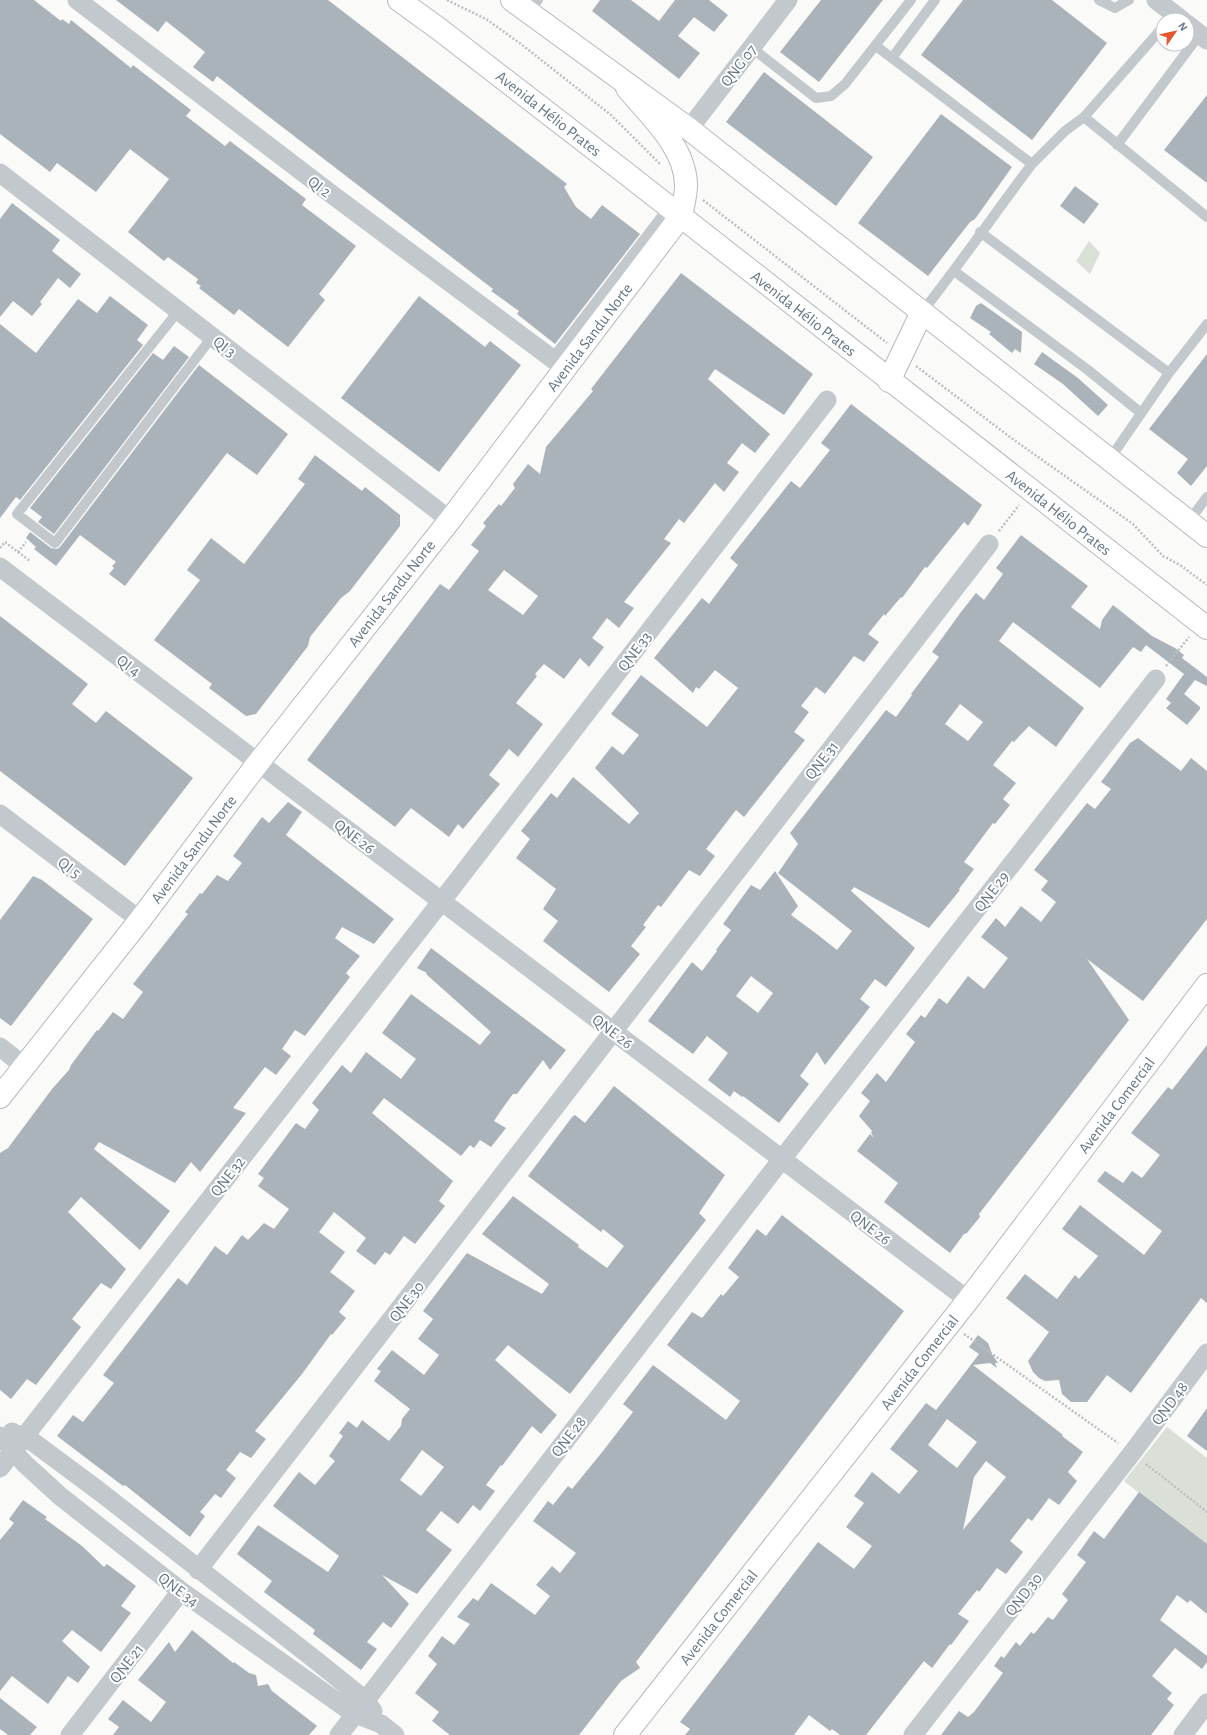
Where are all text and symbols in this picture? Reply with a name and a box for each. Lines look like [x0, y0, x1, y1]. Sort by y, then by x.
north arrow [1155, 12, 1195, 52]
text: N [1176, 20, 1190, 33]
street label: QNG 07 [718, 41, 761, 90]
street label: Avenida Hélio Prates [493, 68, 604, 160]
street label: QI 2 [304, 173, 334, 201]
street label: Avenida Hélio Prates [748, 268, 859, 360]
street label: Avenida Sandu Norte [544, 281, 636, 395]
street label: QI 3 [209, 333, 239, 361]
street label: Avenida Hélio Prates [1003, 467, 1114, 559]
street label: Avenida Sandu Norte [345, 537, 438, 650]
street label: QNE 33 [615, 629, 655, 675]
street label: QI 4 [113, 652, 143, 681]
street label: QNE 31 [802, 739, 842, 783]
street label: Avenida Sandu Norte [148, 793, 240, 907]
street label: QNE 26 [330, 816, 378, 858]
street label: QI 5 [54, 854, 84, 882]
street label: QNE 29 [971, 868, 1013, 915]
street label: QNE 26 [588, 1011, 636, 1053]
street label: Avenida Comercial [1076, 1055, 1158, 1157]
street label: QNE 32 [208, 1154, 249, 1200]
street label: QNE 26 [846, 1207, 894, 1249]
street label: QNE 30 [386, 1278, 428, 1325]
street label: Avenida Comercial [878, 1312, 962, 1413]
street label: QND 48 [1149, 1379, 1192, 1429]
street label: QNE 28 [548, 1413, 590, 1460]
street label: Avenida Comercial [677, 1567, 761, 1668]
street label: QNE 34 [155, 1570, 202, 1611]
street label: QND 30 [1002, 1570, 1046, 1620]
street label: QNE 21 [107, 1641, 148, 1687]

